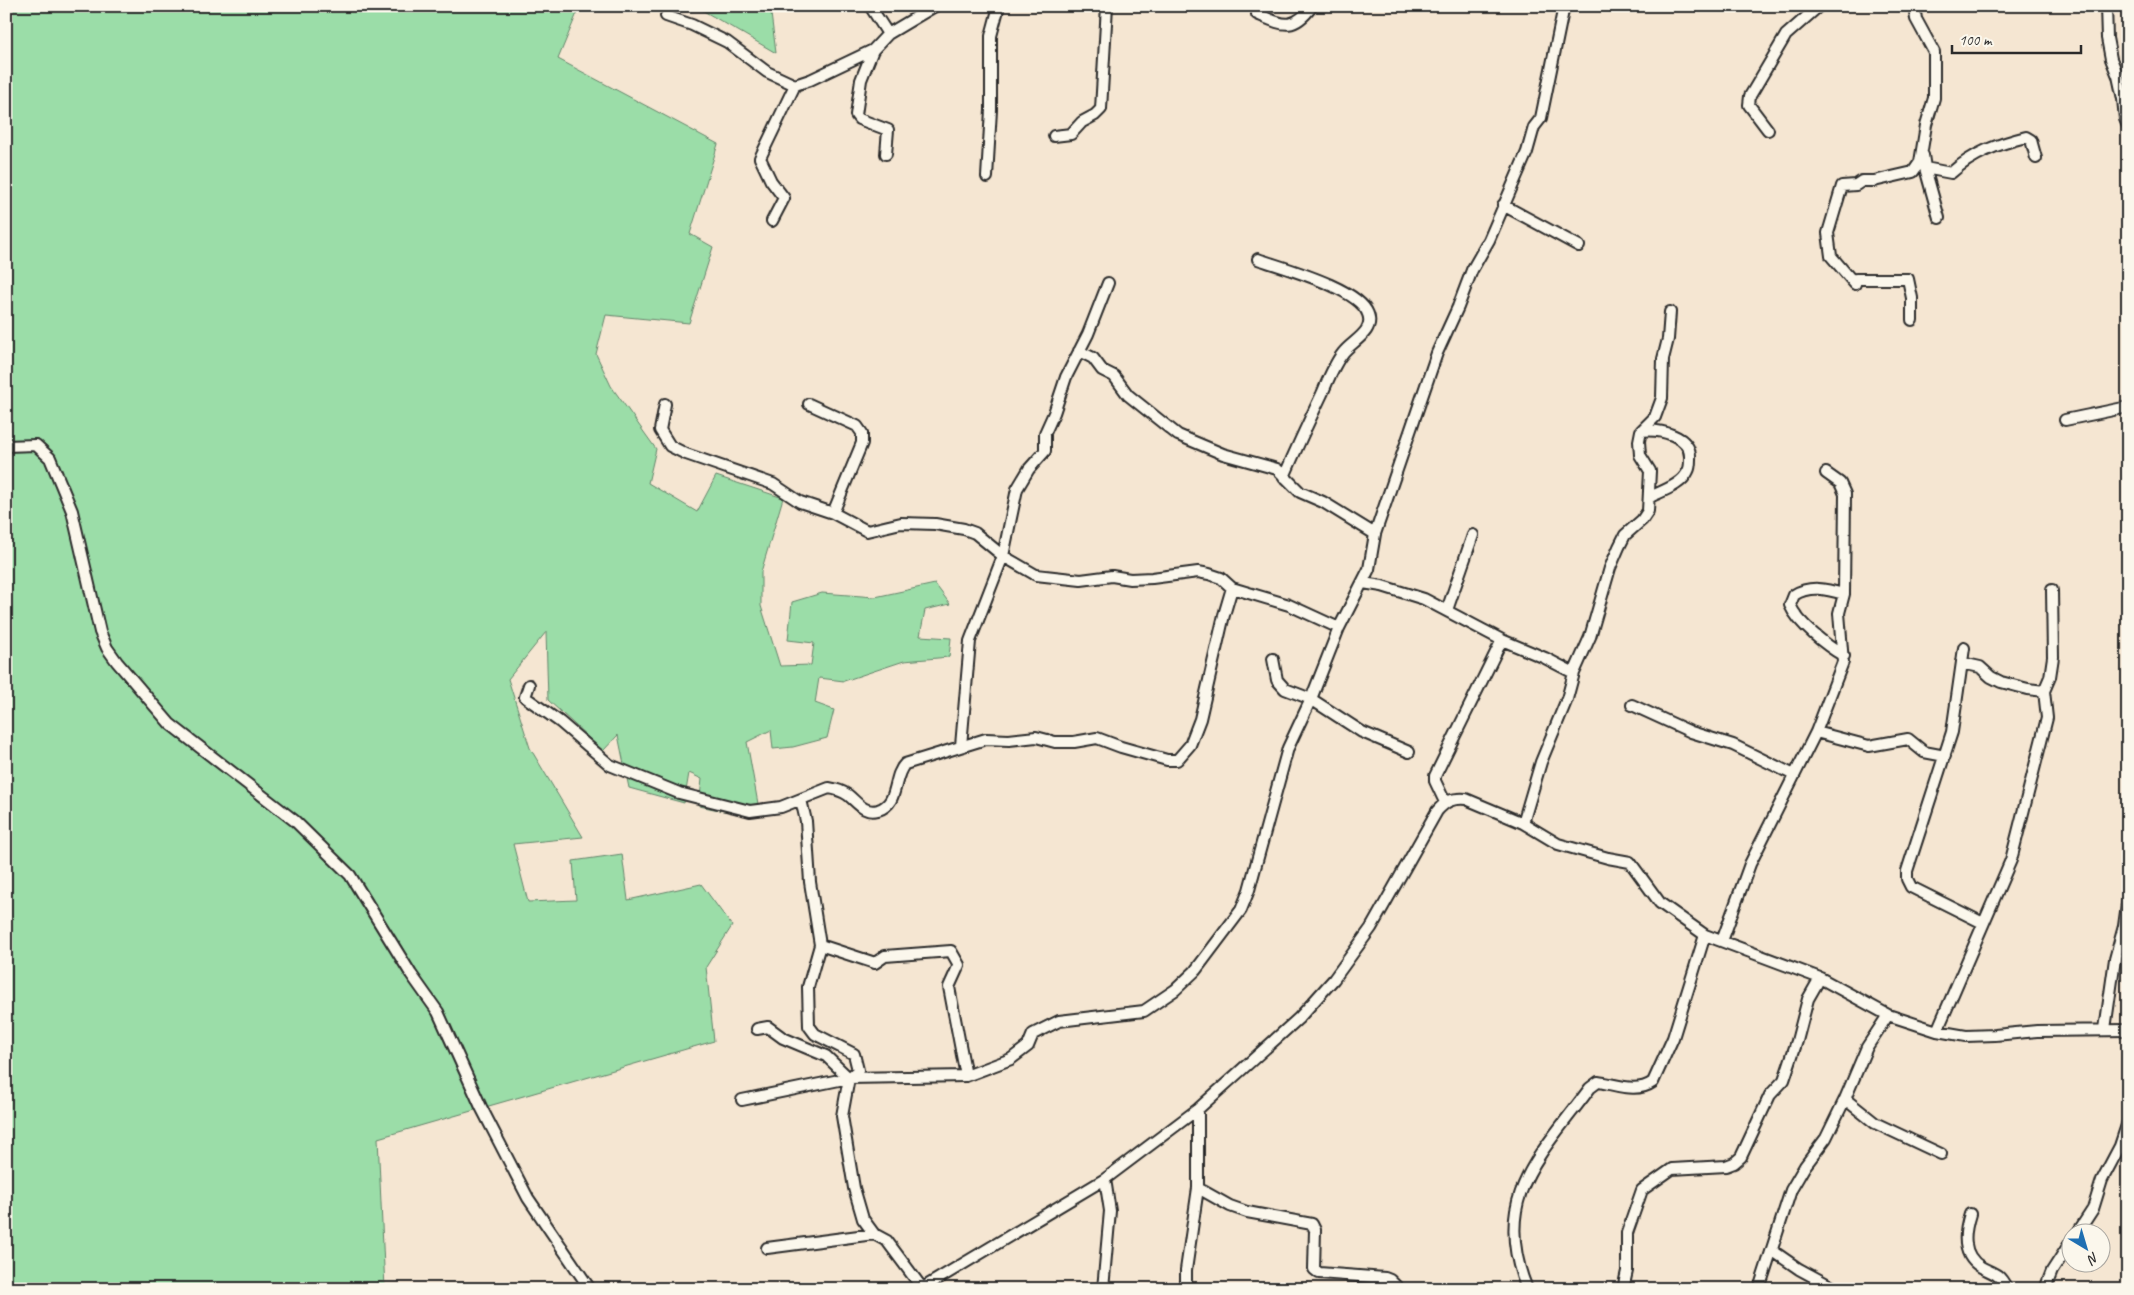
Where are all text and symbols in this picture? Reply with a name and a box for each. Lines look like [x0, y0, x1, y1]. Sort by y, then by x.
scale bar [1952, 22, 2080, 54]
text: 100 m [1959, 31, 1993, 50]
north arrow [2062, 1222, 2112, 1272]
text: N [2083, 1248, 2102, 1269]

